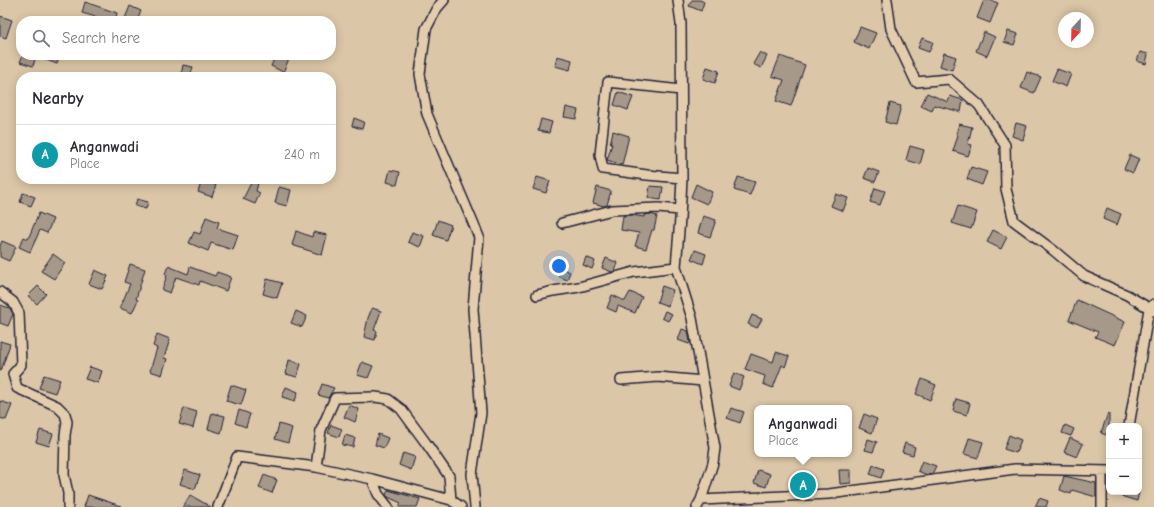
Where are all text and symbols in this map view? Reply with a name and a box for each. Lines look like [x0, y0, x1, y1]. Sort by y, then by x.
north arrow [1058, 12, 1094, 48]
search box [16, 16, 336, 60]
icon: search [30, 27, 52, 49]
text: Search here [62, 29, 140, 47]
text: Nearby [32, 89, 83, 108]
text: Anganwadi [70, 138, 139, 156]
text: A [41, 147, 49, 162]
text: 240 m [284, 147, 320, 162]
text: Place [70, 156, 100, 171]
your location [549, 256, 569, 276]
popup [754, 405, 852, 457]
text: Anganwadi [769, 415, 837, 433]
map controls [1106, 423, 1142, 495]
button: + [1106, 423, 1142, 459]
text: Place [769, 433, 798, 448]
button: − [1106, 459, 1142, 495]
pin: A [790, 470, 816, 500]

